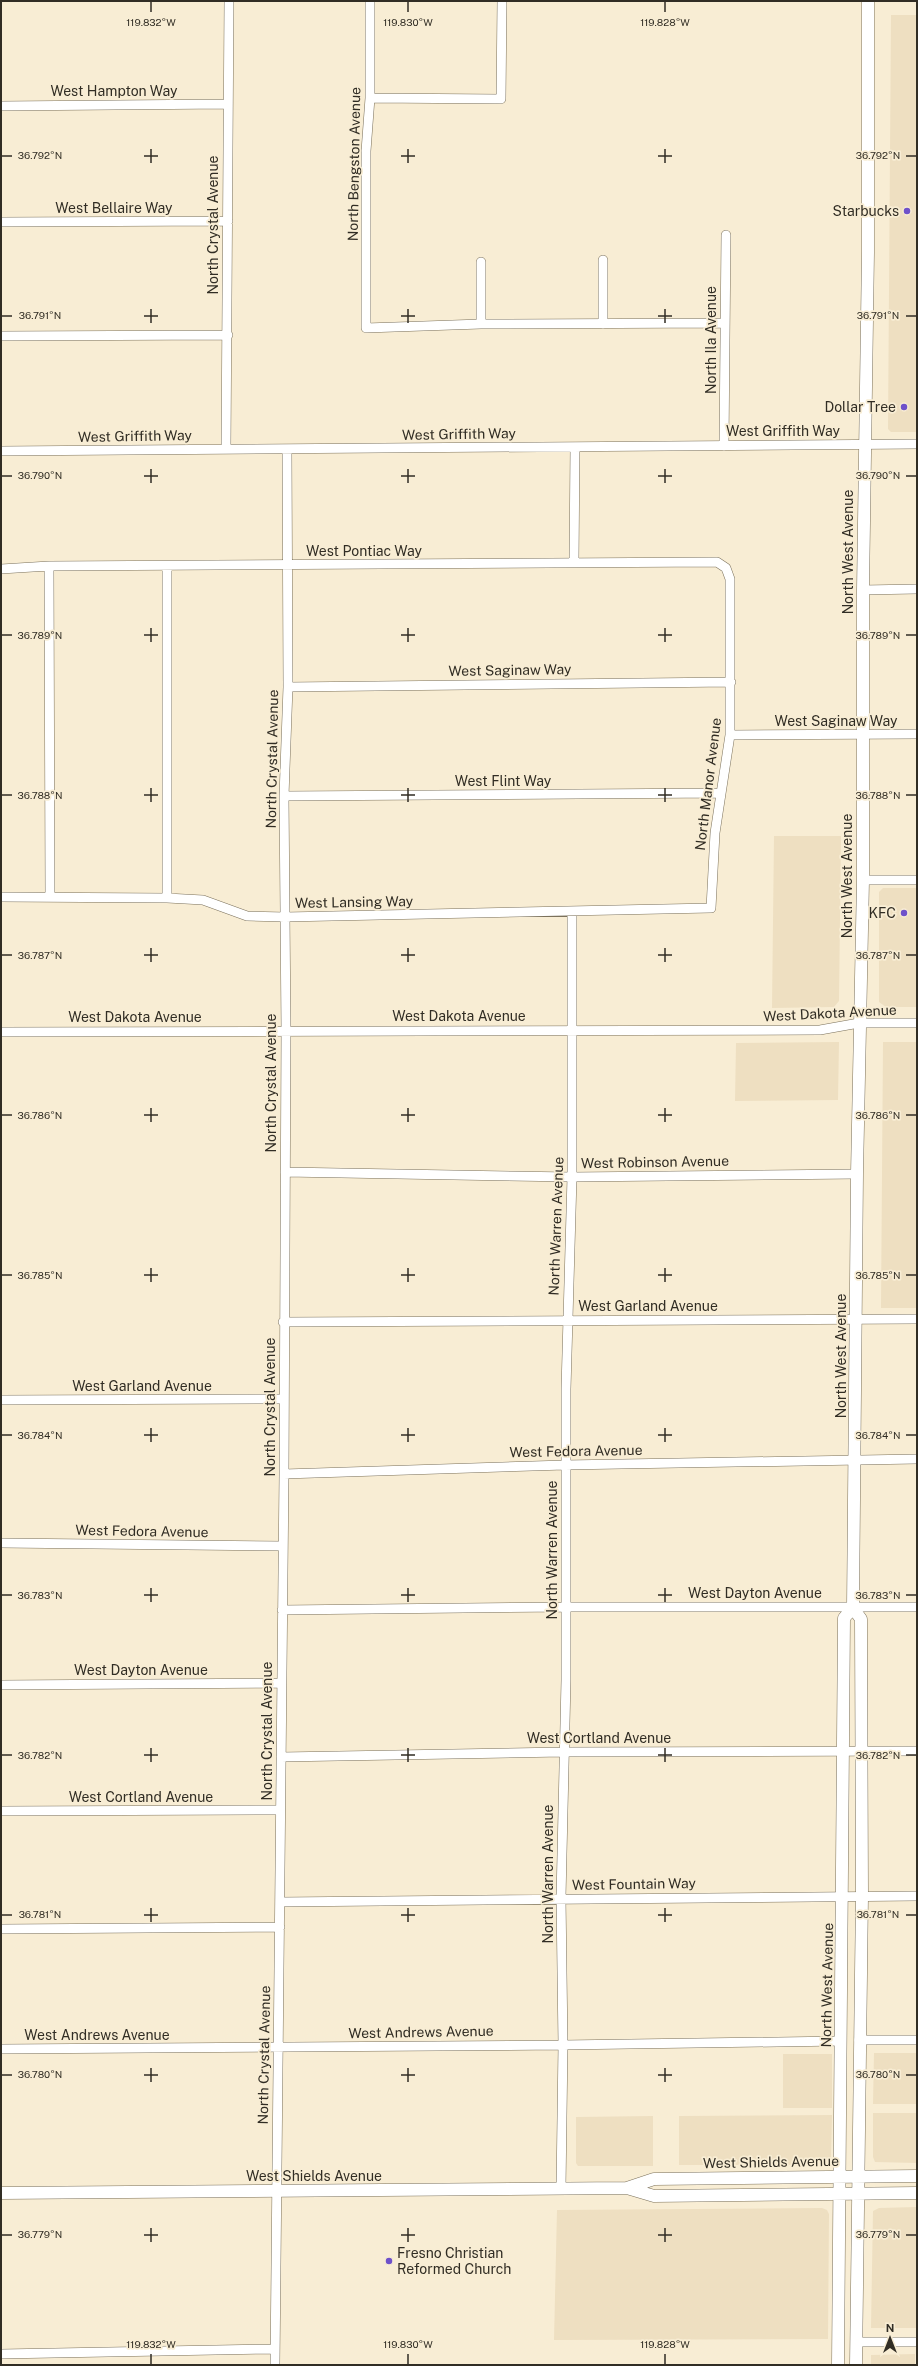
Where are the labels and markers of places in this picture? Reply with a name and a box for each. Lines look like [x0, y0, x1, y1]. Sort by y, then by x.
place label: Starbucks [833, 203, 899, 219]
marker: Starbucks [902, 206, 912, 216]
place label: Dollar Tree [824, 399, 896, 415]
marker: Dollar Tree [899, 402, 909, 412]
place label: KFC [868, 905, 896, 921]
marker: KFC [899, 908, 909, 918]
place label: Fresno Christian Reformed Church [397, 2245, 511, 2277]
marker: Fresno Christian Reformed Church [384, 2256, 394, 2266]

